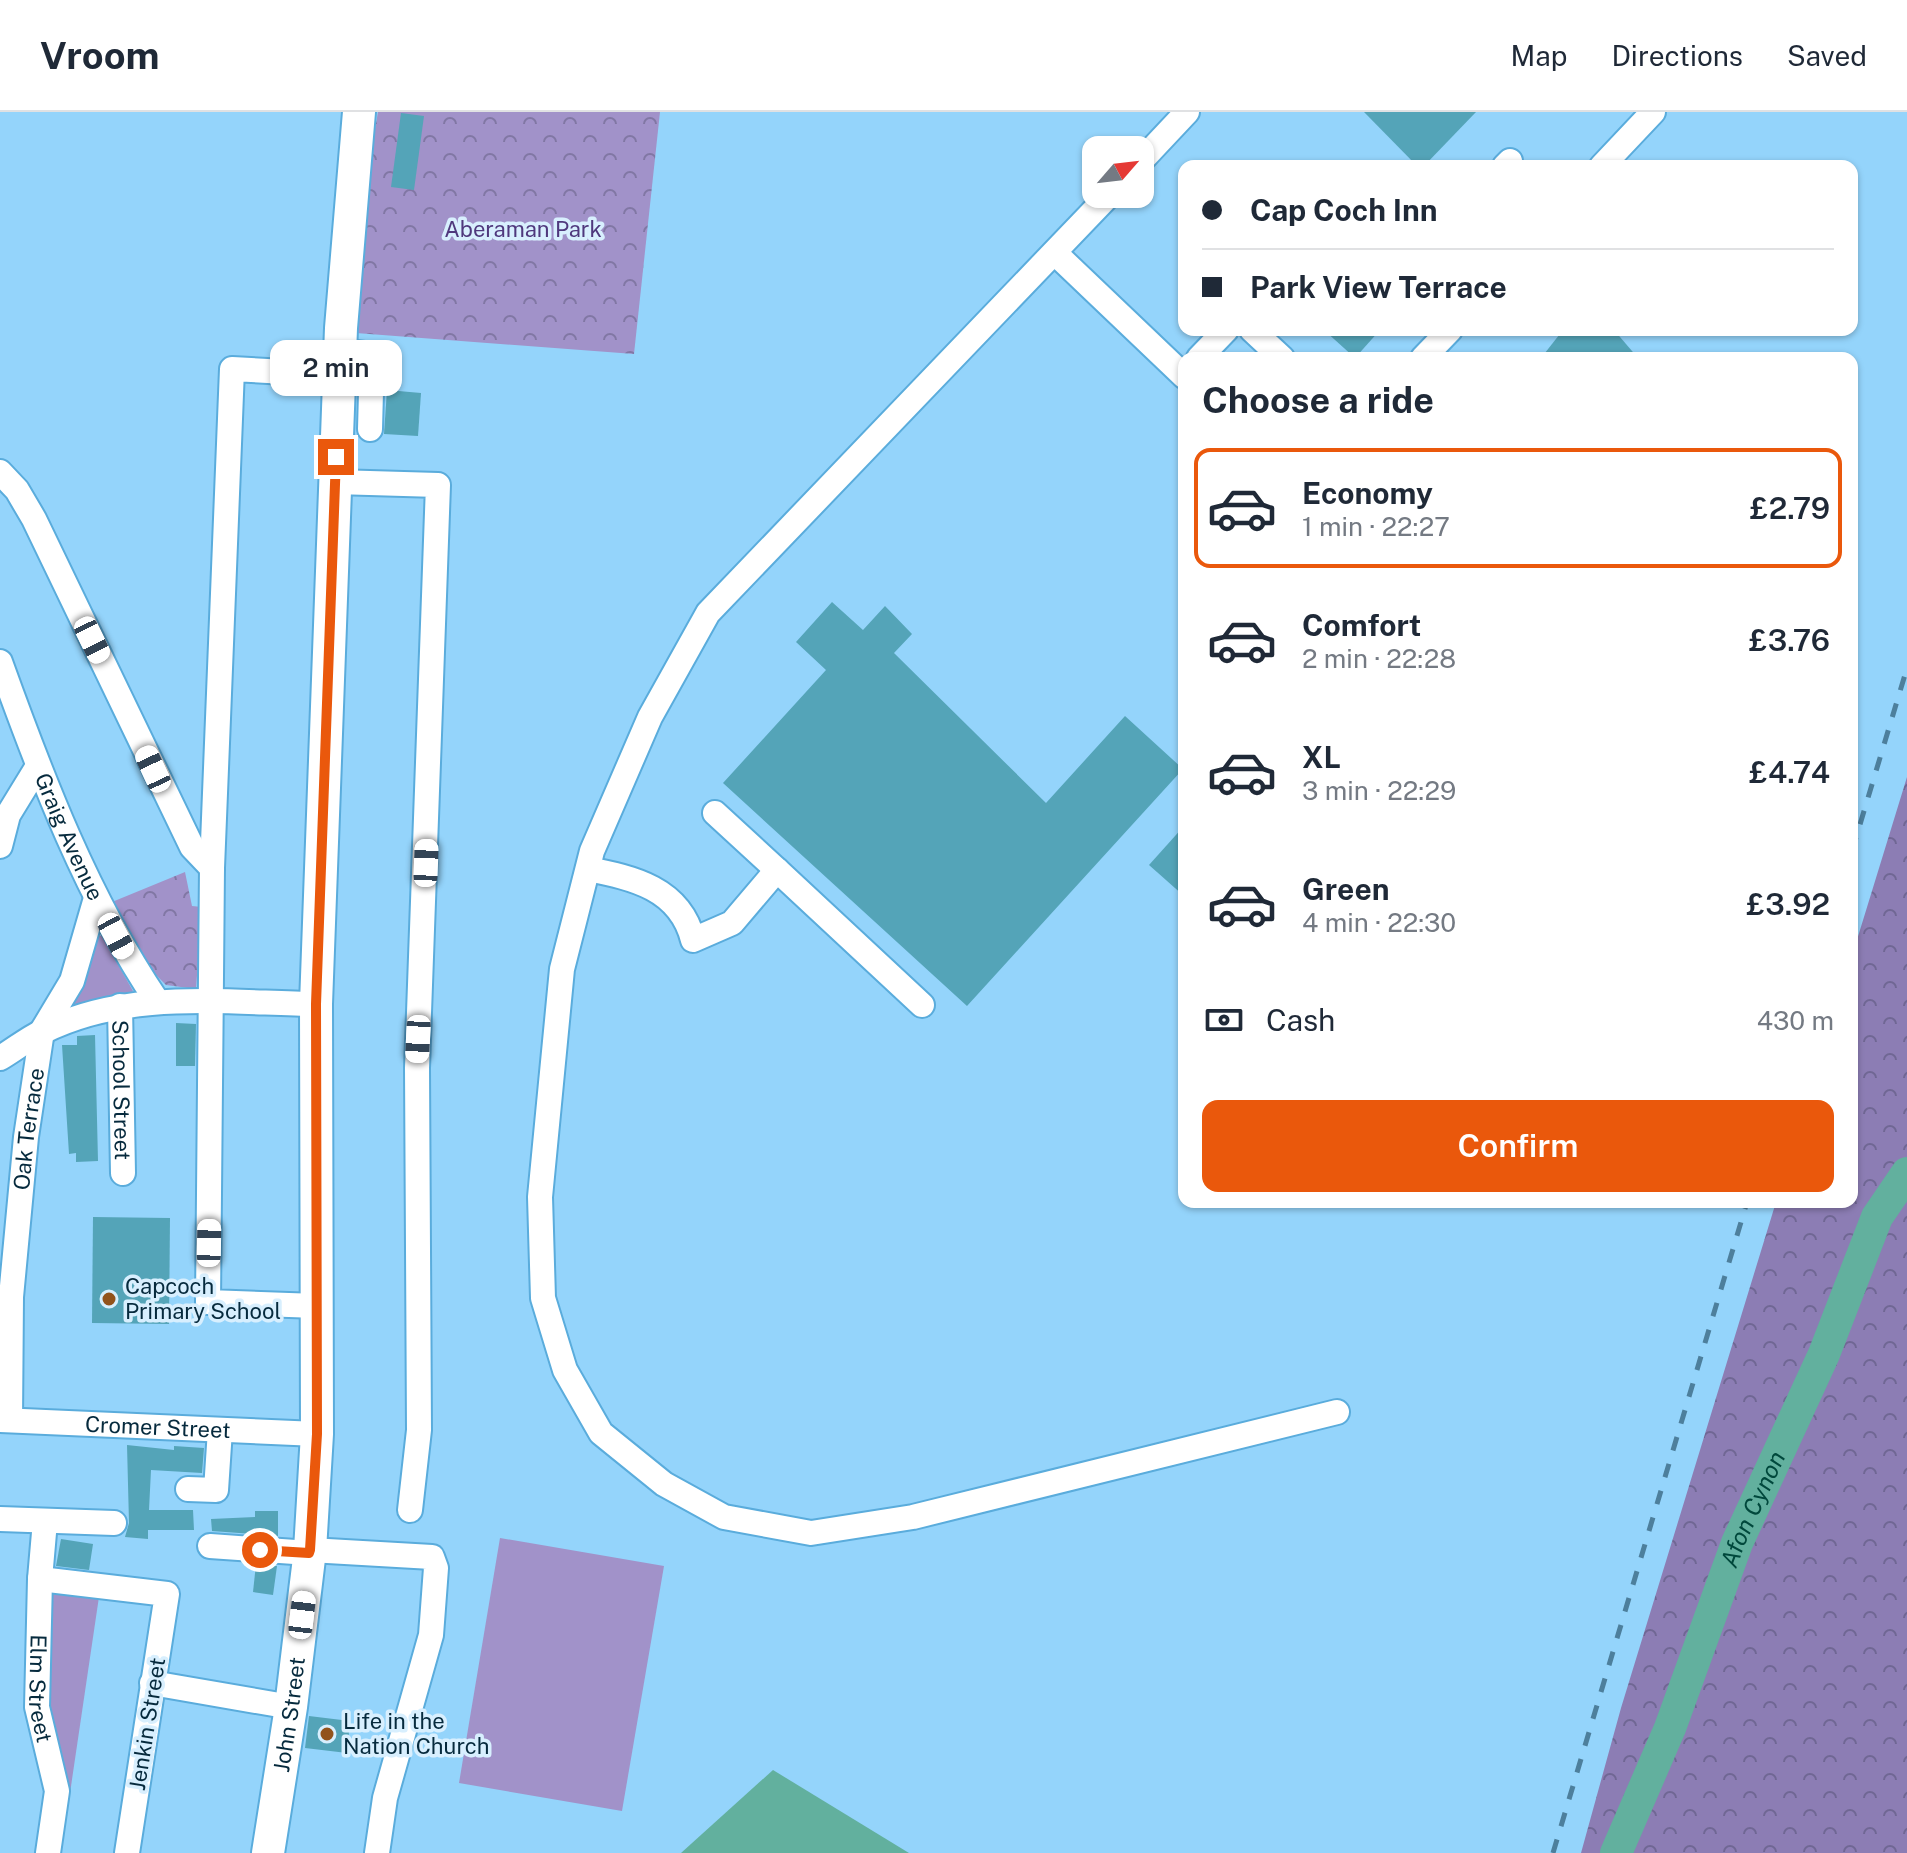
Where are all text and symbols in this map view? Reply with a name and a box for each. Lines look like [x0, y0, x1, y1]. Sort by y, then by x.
text: Vroom [40, 33, 160, 78]
text: Map [1511, 39, 1567, 72]
text: Directions [1611, 39, 1743, 72]
text: Saved [1787, 39, 1867, 72]
north arrow [1082, 136, 1154, 208]
map controls [1082, 136, 1154, 208]
text: Cap Coch Inn [1250, 192, 1438, 228]
park label: Aberaman Park [444, 216, 602, 242]
text: Park View Terrace [1250, 269, 1507, 305]
callout: 2 min [270, 341, 402, 397]
text: 2 min [302, 352, 370, 383]
text: Choose a ride [1202, 379, 1434, 421]
route end [318, 439, 354, 475]
icon: car [1206, 472, 1278, 544]
text: Economy [1302, 475, 1433, 511]
text: £2.79 [1750, 490, 1830, 526]
text: 1 min · 22:27 [1302, 511, 1450, 542]
icon: car [1206, 604, 1278, 676]
text: Comfort [1302, 607, 1421, 643]
car [71, 613, 113, 667]
text: £3.76 [1749, 622, 1830, 658]
text: 2 min · 22:28 [1302, 643, 1456, 674]
icon: car [1206, 736, 1278, 808]
text: XL [1302, 739, 1341, 775]
car [132, 742, 174, 796]
text: £4.74 [1749, 754, 1830, 790]
street label: Graig Avenue [30, 769, 109, 905]
text: 3 min · 22:29 [1302, 775, 1456, 806]
car [413, 839, 439, 887]
icon: car [1206, 868, 1278, 940]
text: Green [1302, 871, 1389, 907]
text: £3.92 [1746, 886, 1830, 922]
text: 4 min · 22:30 [1302, 907, 1456, 938]
car [94, 909, 138, 963]
icon: cash [1202, 998, 1246, 1042]
text: Cash [1266, 1002, 1335, 1038]
text: 430 m [1757, 1005, 1834, 1036]
car [405, 1014, 431, 1064]
street label: School Street [107, 1020, 136, 1160]
street label: Oak Terrace [8, 1066, 49, 1191]
button: Confirm [1202, 1100, 1834, 1192]
car [197, 1219, 221, 1267]
place label: Capcoch Primary School [125, 1273, 281, 1324]
marker: Capcoch Primary School [100, 1290, 118, 1308]
street label: Cromer Street [84, 1411, 231, 1443]
water label: Afon Cynon [1714, 1447, 1790, 1571]
route start [242, 1532, 278, 1568]
car [287, 1590, 317, 1640]
street label: Elm Street [24, 1634, 58, 1745]
street label: Jenkin Street [124, 1656, 170, 1792]
street label: John Street [268, 1656, 310, 1774]
place label: Life in the Nation Church [343, 1708, 489, 1759]
marker: Life in the Nation Church [318, 1725, 336, 1743]

